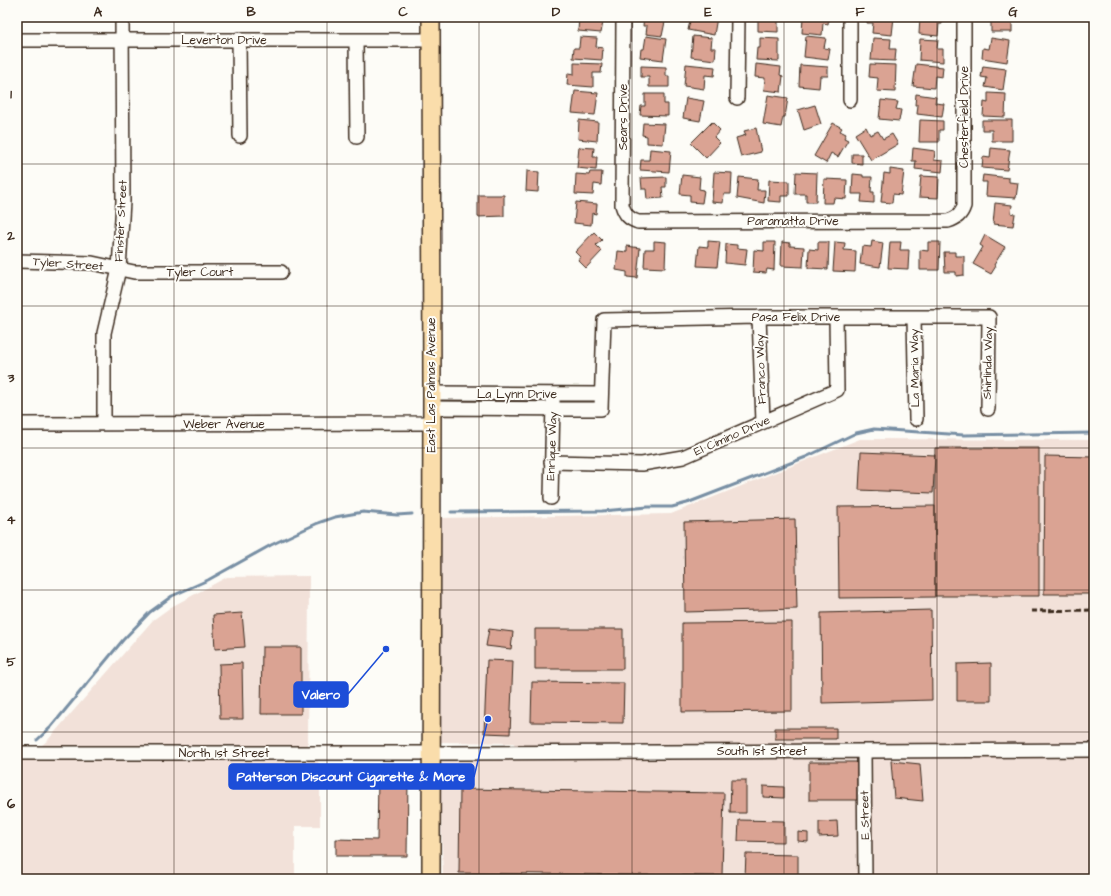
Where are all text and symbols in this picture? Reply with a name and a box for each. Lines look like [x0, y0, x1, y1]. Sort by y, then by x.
text: A [94, 3, 103, 21]
text: B [246, 3, 256, 21]
text: C [398, 3, 408, 21]
text: D [552, 3, 561, 21]
text: E [704, 3, 712, 21]
text: F [855, 3, 865, 21]
text: G [1008, 3, 1018, 21]
street label: Leverton Drive [181, 32, 267, 49]
street label: Chesterfield Drive [956, 65, 973, 168]
street label: Sears Drive [615, 83, 632, 150]
text: 1 [10, 85, 12, 103]
street label: Finster Street [110, 179, 132, 262]
street label: Paramatta Drive [747, 213, 839, 230]
text: 2 [6, 227, 15, 245]
street label: Tyler Street [32, 253, 104, 276]
street label: Tyler Court [167, 264, 233, 282]
street label: Pasa Felix Drive [752, 309, 841, 326]
street label: East Las Palmas Avenue [423, 317, 440, 453]
street label: Shirlinda Way [979, 326, 998, 400]
street label: La Maria Way [906, 328, 925, 407]
street label: Franco Way [751, 333, 772, 404]
text: 3 [7, 369, 15, 387]
street label: La Lynn Drive [477, 386, 557, 404]
street label: Enrique Way [542, 411, 563, 481]
street label: El Cimino Drive [691, 411, 773, 460]
street label: Weber Avenue [183, 416, 265, 433]
text: 4 [7, 511, 16, 529]
text: 5 [6, 653, 16, 671]
callout: Valero [294, 682, 348, 707]
text: Valero [301, 686, 341, 704]
street label: South 1st Street [717, 743, 807, 760]
street label: North 1st Street [179, 745, 270, 762]
callout: Patterson Discount Cigarette & More [229, 764, 474, 789]
text: Patterson Discount Cigarette & More [237, 768, 465, 788]
street label: E Street [856, 790, 874, 840]
text: 6 [7, 795, 16, 813]

